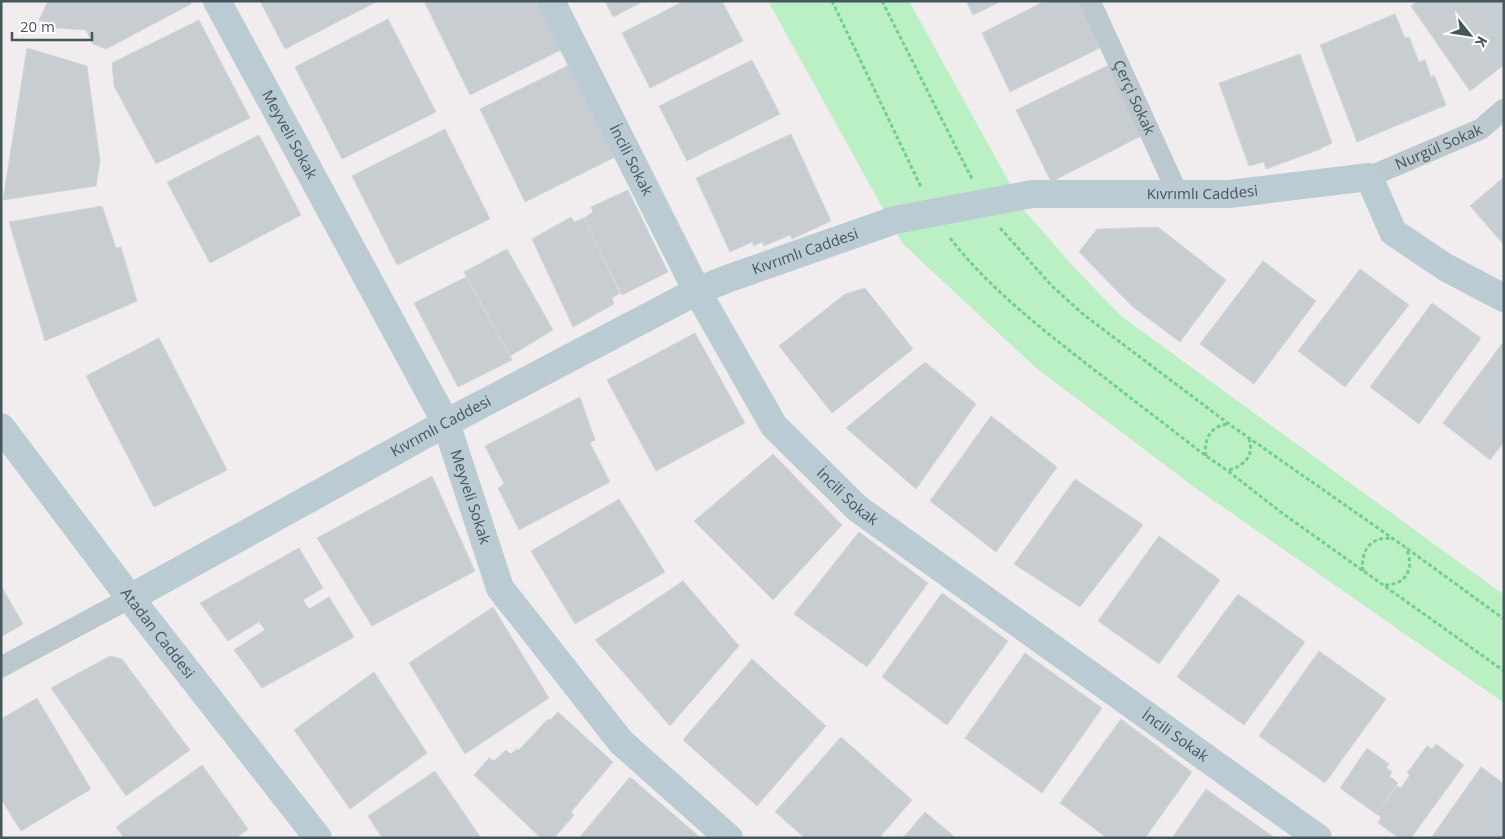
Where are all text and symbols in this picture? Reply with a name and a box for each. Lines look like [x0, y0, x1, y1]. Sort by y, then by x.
scale bar [12, 10, 92, 42]
north arrow [1445, 10, 1495, 60]
text: 20 m [20, 16, 55, 36]
text: K [1471, 33, 1492, 51]
street label: Çerçi Sokak [1109, 56, 1161, 138]
street label: Meyveli Sokak [258, 86, 323, 182]
street label: Nurgül Sokak [1392, 119, 1485, 174]
street label: İncili Sokak [606, 121, 658, 199]
street label: Kıvrımlı Caddesi [1147, 180, 1259, 203]
street label: Kıvrımlı Caddesi [749, 223, 861, 278]
street label: Kıvrımlı Caddesi [387, 390, 494, 461]
street label: Meyveli Sokak [446, 447, 496, 547]
street label: İncili Sokak [813, 463, 883, 529]
street label: Atadan Caddesi [117, 583, 200, 682]
street label: İncili Sokak [1138, 704, 1213, 766]

